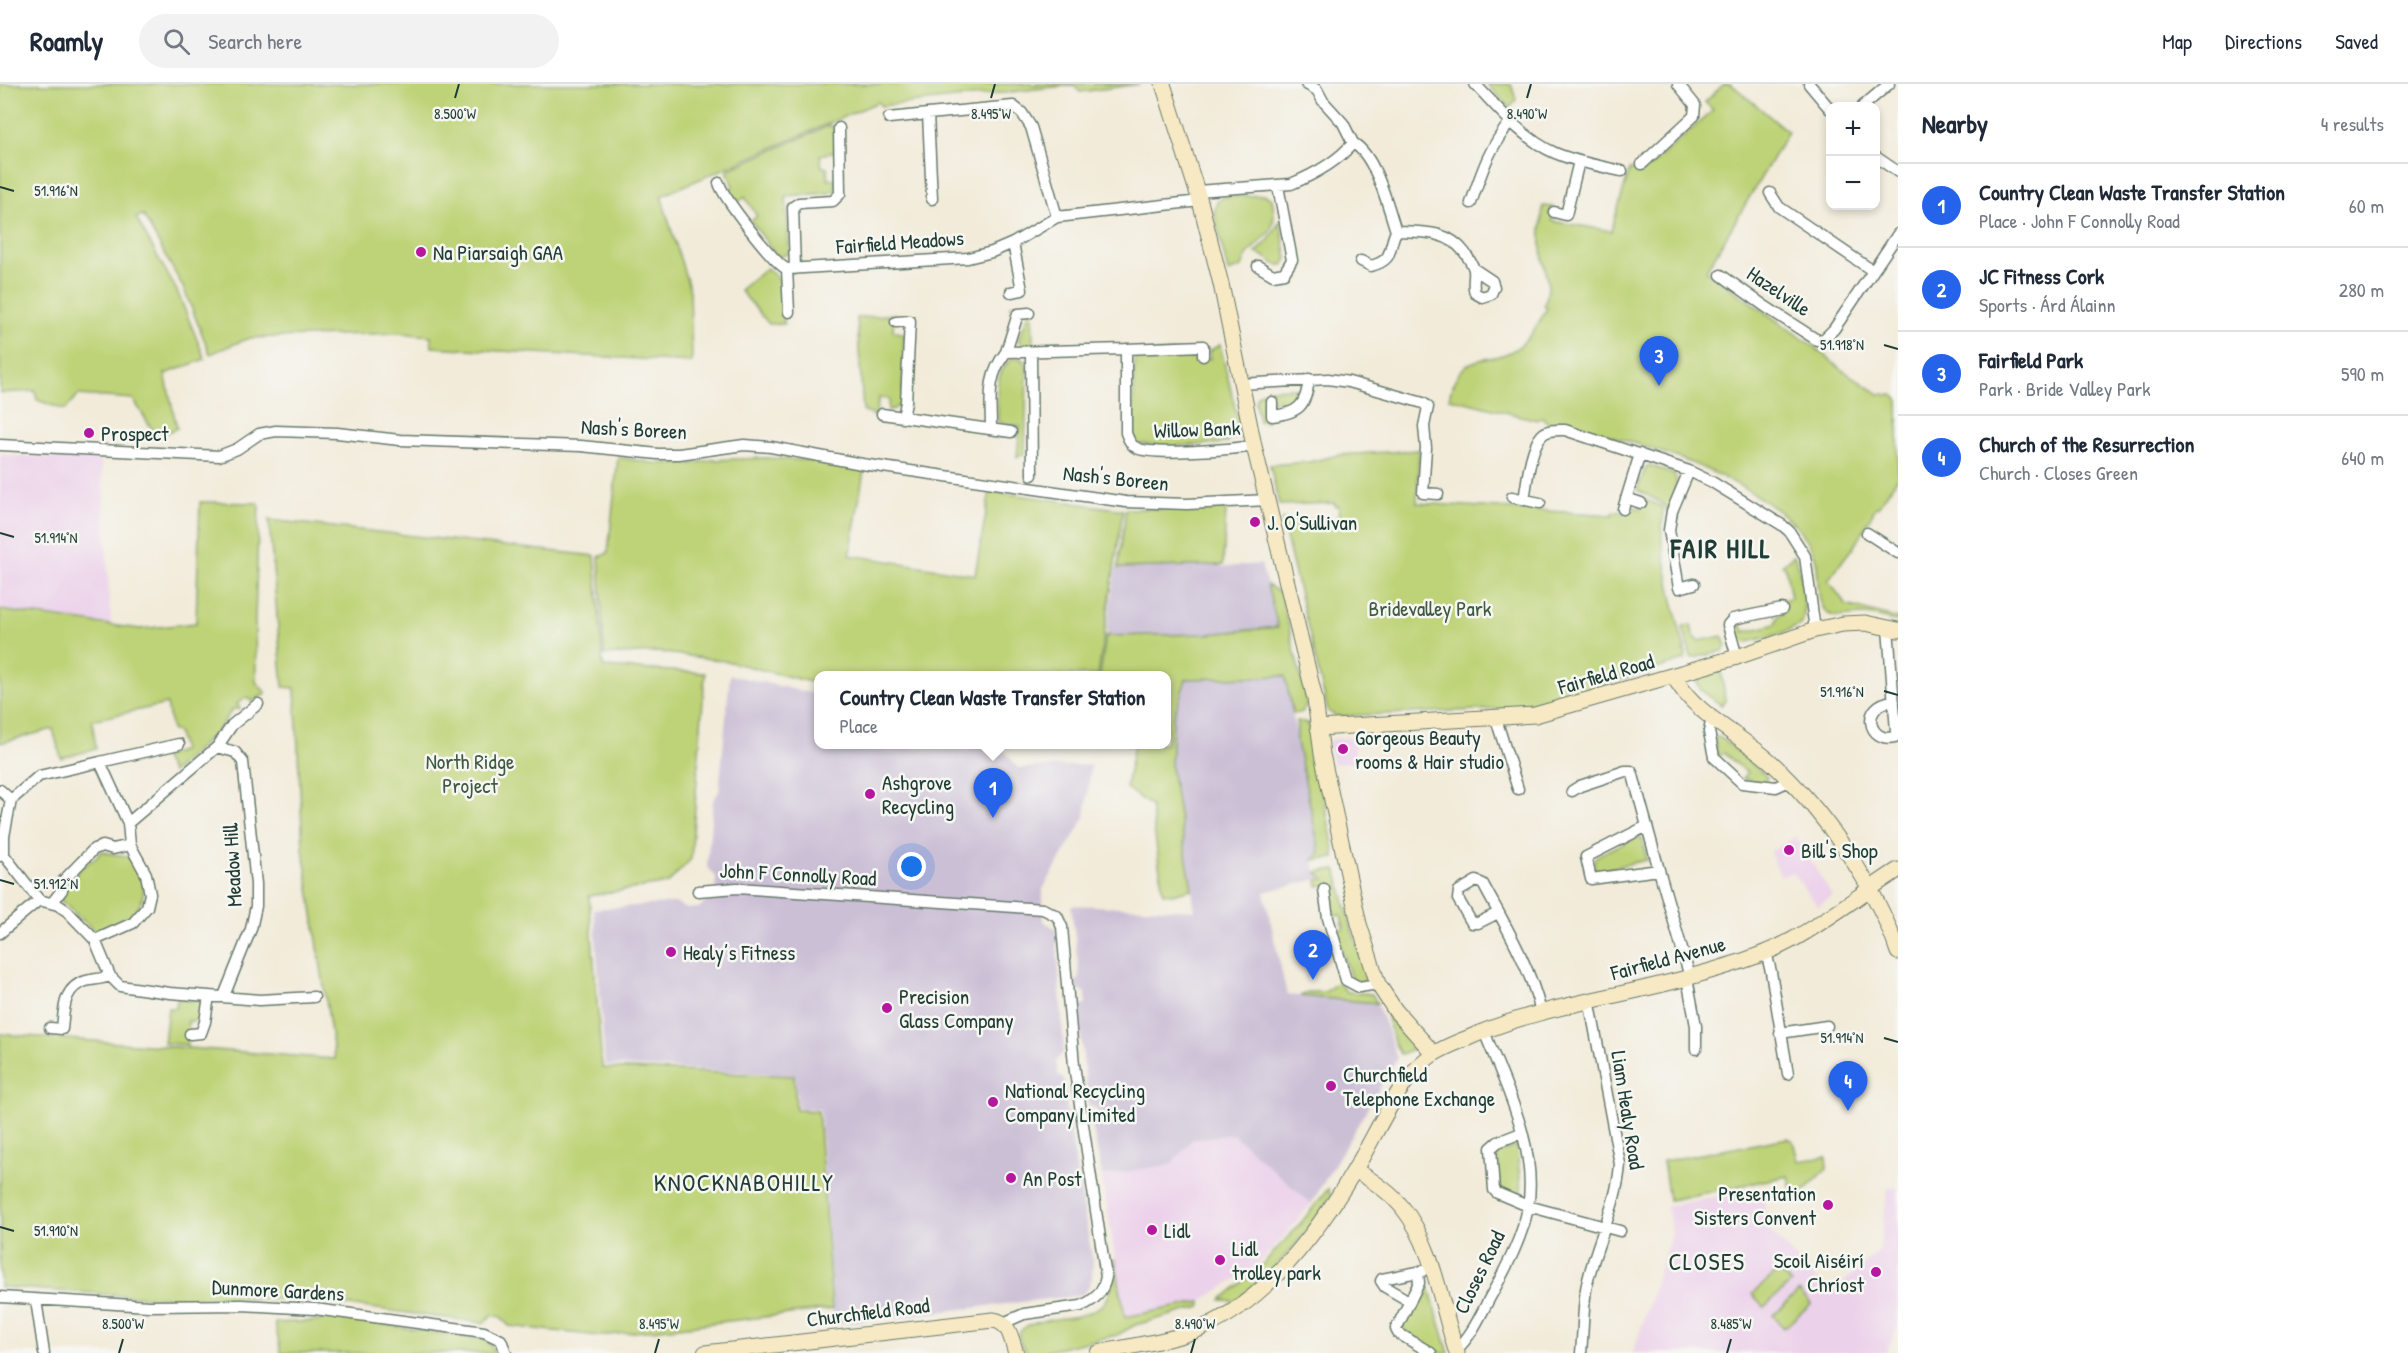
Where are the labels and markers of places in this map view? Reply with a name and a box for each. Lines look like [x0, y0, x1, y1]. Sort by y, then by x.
place label: Na Piarsaigh GAA [433, 238, 563, 267]
marker: Na Piarsaigh GAA [414, 245, 428, 259]
pin: 3 [1640, 336, 1678, 386]
place label: Prospect [101, 419, 169, 448]
marker: Prospect [82, 426, 96, 440]
place label: J. O'Sullivan [1267, 508, 1357, 537]
marker: J. O'Sullivan [1248, 515, 1262, 529]
place label: Gorgeous Beauty rooms & Hair studio [1355, 723, 1504, 776]
marker: Gorgeous Beauty rooms & Hair studio [1336, 742, 1350, 756]
place label: Ashgrove Recycling [882, 768, 954, 821]
pin: 1 [974, 768, 1012, 818]
marker: Ashgrove Recycling [863, 787, 877, 801]
place label: Bill's Shop [1801, 836, 1878, 865]
marker: Bill's Shop [1782, 843, 1796, 857]
pin: 2 [1294, 930, 1332, 980]
place label: Healy’s Fitness [683, 938, 795, 967]
marker: Healy’s Fitness [664, 945, 678, 959]
place label: Precision Glass Company [899, 982, 1014, 1035]
marker: Precision Glass Company [880, 1001, 894, 1015]
place label: Churchfield Telephone Exchange [1343, 1060, 1495, 1113]
pin: 4 [1828, 1062, 1868, 1111]
place label: National Recycling Company Limited [1005, 1076, 1145, 1129]
marker: Churchfield Telephone Exchange [1324, 1079, 1338, 1093]
marker: National Recycling Company Limited [986, 1095, 1000, 1109]
place label: An Post [1023, 1164, 1082, 1193]
marker: An Post [1004, 1171, 1018, 1185]
place label: Presentation Sisters Convent [1694, 1179, 1817, 1232]
marker: Presentation Sisters Convent [1821, 1198, 1835, 1212]
place label: Lidl [1164, 1216, 1191, 1245]
marker: Lidl [1145, 1223, 1159, 1237]
place label: Lidl trolley park [1232, 1234, 1321, 1287]
place label: Scoil Aiséirí Chríost [1774, 1246, 1865, 1299]
marker: Lidl trolley park [1213, 1253, 1227, 1267]
marker: Scoil Aiséirí Chríost [1869, 1265, 1883, 1279]

